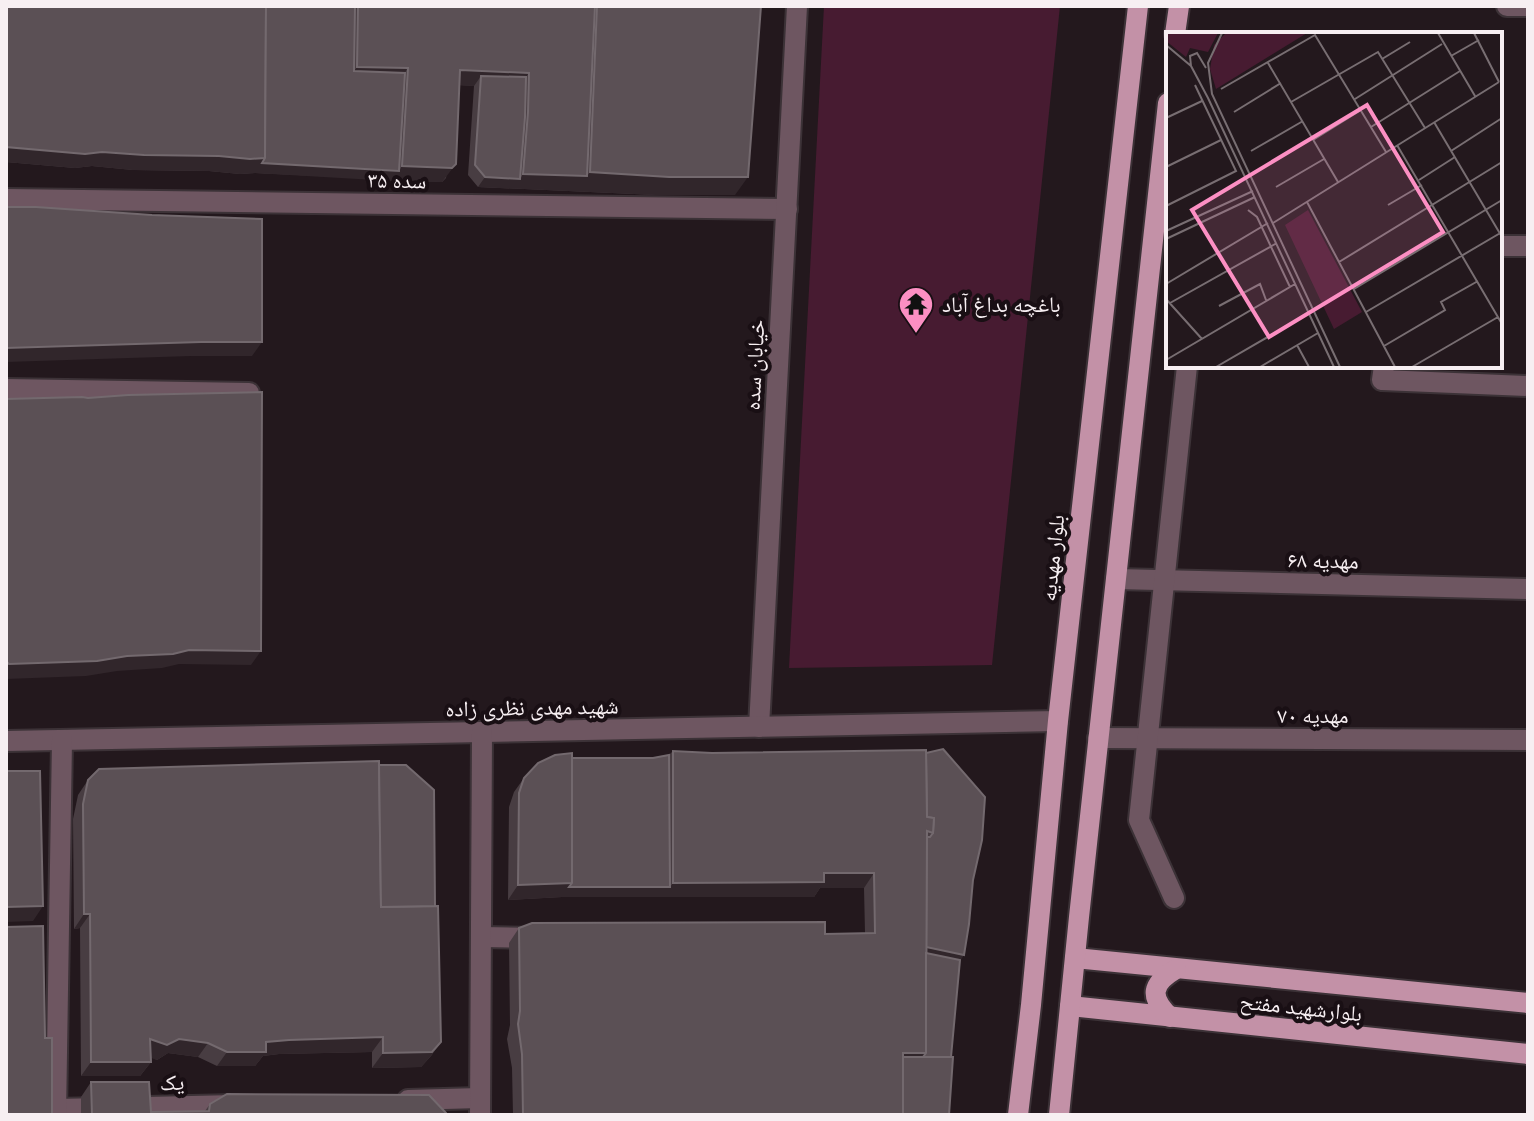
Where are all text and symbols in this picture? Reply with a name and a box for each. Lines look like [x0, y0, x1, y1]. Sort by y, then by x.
inset map [1166, 32, 1502, 368]
street label: سده ۳۵ [367, 168, 427, 197]
temple icon: باغچه بداغ آباد [897, 285, 935, 335]
place label: باغچه بداغ آباد [942, 293, 1061, 320]
street label: خیابان سده [741, 319, 772, 411]
street label: بلوار مهدیه [1037, 514, 1072, 603]
street label: مهدیه ۶۸ [1287, 548, 1359, 577]
street label: شهید مهدی نظری زاده [445, 694, 619, 725]
street label: مهدیه ۷۰ [1277, 704, 1349, 731]
street label: بلوارشهید مفتح [1238, 990, 1363, 1029]
street label: یک [159, 1071, 185, 1098]

